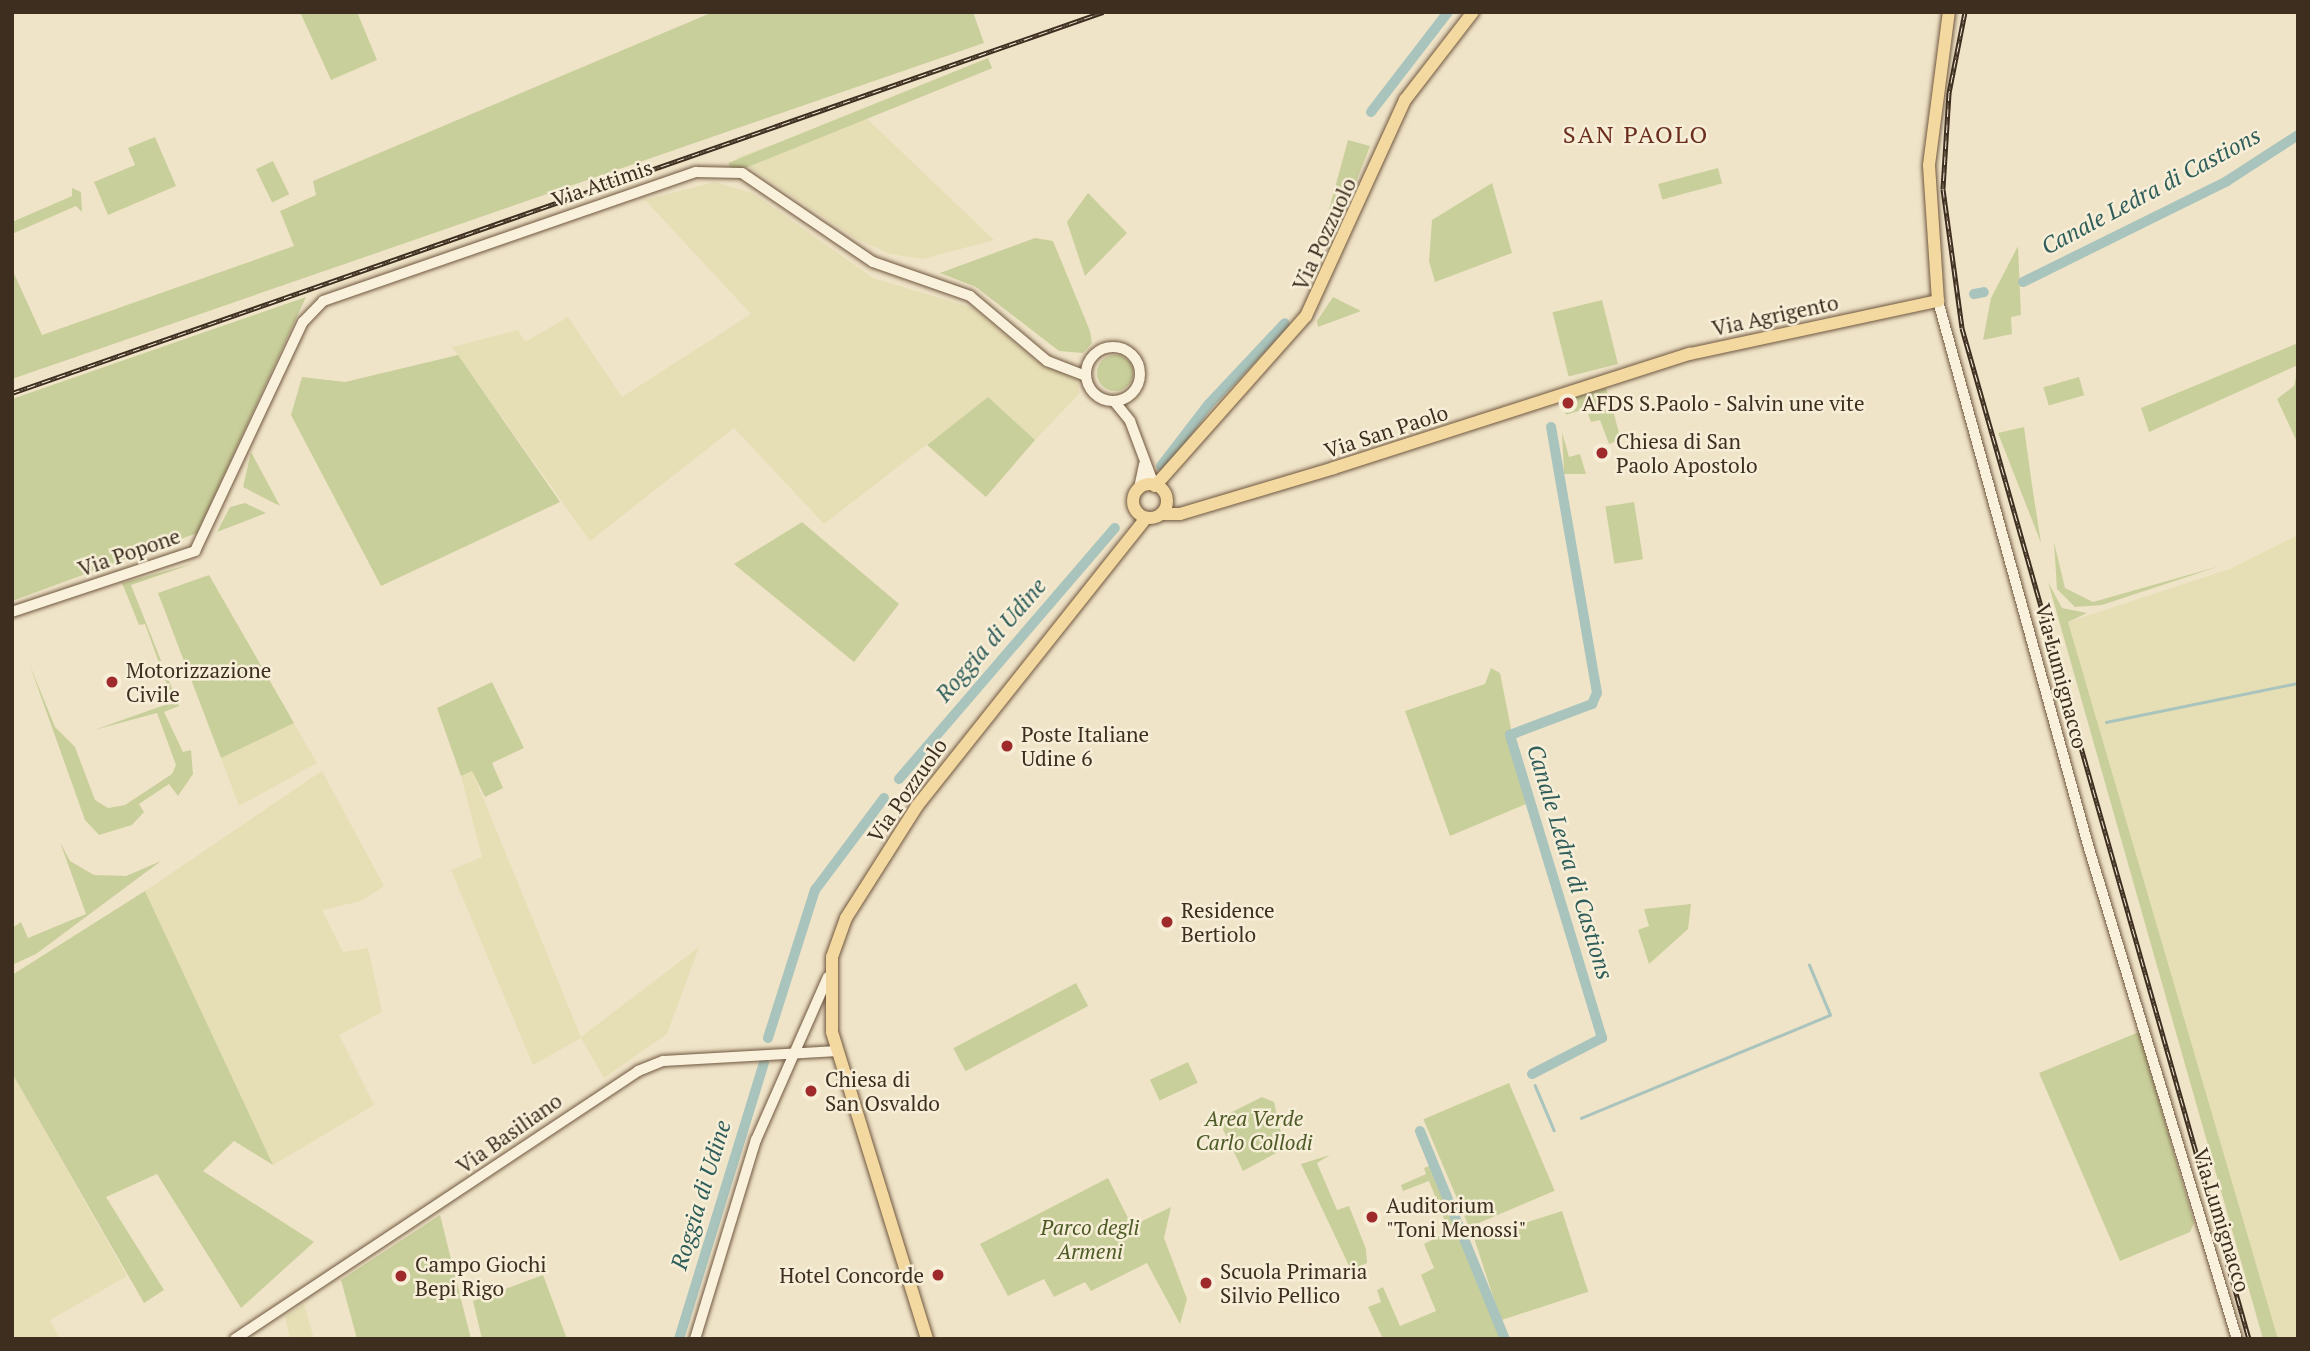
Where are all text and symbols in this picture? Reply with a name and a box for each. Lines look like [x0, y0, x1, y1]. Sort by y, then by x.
district label: SAN PAOLO [1564, 121, 1708, 149]
water label: Canale Ledra di Castions [2037, 121, 2265, 261]
street label: Via Attimis [548, 154, 656, 212]
street label: Via Pozzuolo [1287, 174, 1361, 294]
street label: Via Agrigento [1709, 289, 1841, 341]
place label: AFDS S.Paolo - Salvin une vite [1582, 390, 1866, 416]
marker: AFDS S.Paolo - Salvin une vite [1560, 395, 1576, 411]
street label: Via San Paolo [1321, 399, 1451, 463]
place label: Chiesa di San Paolo Apostolo [1616, 428, 1758, 478]
marker: Chiesa di San Paolo Apostolo [1594, 445, 1610, 461]
street label: Via Popone [75, 523, 183, 581]
water label: Roggia di Udine [930, 573, 1052, 707]
street label: Via Lumignacco [2031, 601, 2093, 751]
place label: Motorizzazione Civile [126, 657, 271, 707]
marker: Motorizzazione Civile [104, 674, 120, 690]
place label: Poste Italiane Udine 6 [1021, 721, 1149, 771]
street label: Via Pozzuolo [862, 733, 952, 847]
marker: Poste Italiane Udine 6 [999, 738, 1015, 754]
water label: Canale Ledra di Castions [1521, 741, 1619, 983]
place label: Residence Bertiolo [1181, 897, 1275, 947]
marker: Residence Bertiolo [1159, 914, 1175, 930]
place label: Chiesa di San Osvaldo [825, 1066, 940, 1116]
marker: Chiesa di San Osvaldo [803, 1083, 819, 1099]
street label: Via Basiliano [452, 1088, 566, 1178]
park label: Area Verde Carlo Collodi [1196, 1105, 1312, 1155]
water label: Roggia di Udine [665, 1117, 737, 1273]
street label: Via Lumignacco [2188, 1145, 2256, 1295]
place label: Auditorium "Toni Menossi" [1386, 1192, 1527, 1242]
marker: Auditorium "Toni Menossi" [1364, 1209, 1380, 1225]
park label: Parco degli Armeni [1041, 1214, 1139, 1264]
place label: Campo Giochi Bepi Rigo [415, 1251, 547, 1301]
place label: Scuola Primaria Silvio Pellico [1220, 1258, 1367, 1308]
place label: Hotel Concorde [779, 1262, 924, 1288]
marker: Hotel Concorde [930, 1267, 946, 1283]
marker: Campo Giochi Bepi Rigo [393, 1268, 409, 1284]
marker: Scuola Primaria Silvio Pellico [1198, 1275, 1214, 1291]

